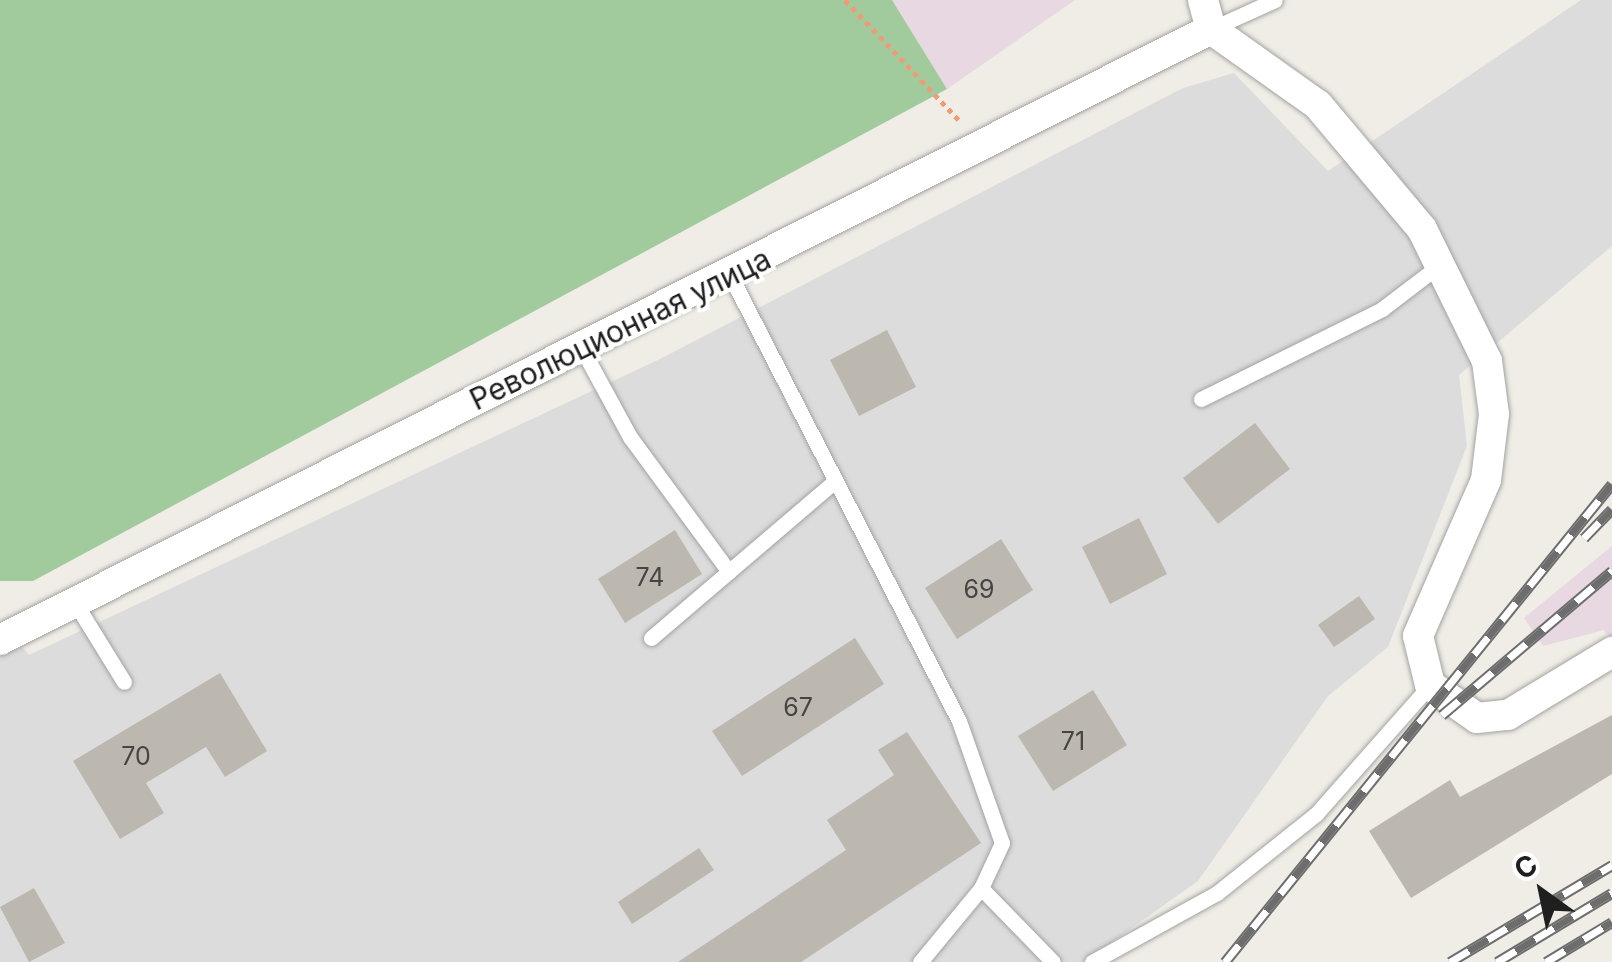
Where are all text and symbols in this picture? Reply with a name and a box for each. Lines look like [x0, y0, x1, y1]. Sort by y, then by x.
street label: Революционная улица [464, 240, 776, 418]
house number: 74 [636, 562, 664, 592]
house number: 69 [963, 574, 995, 604]
house number: 67 [783, 692, 813, 722]
house number: 71 [1061, 726, 1085, 756]
house number: 70 [121, 741, 151, 771]
north arrow [1492, 842, 1592, 942]
text: С [1508, 847, 1544, 887]

